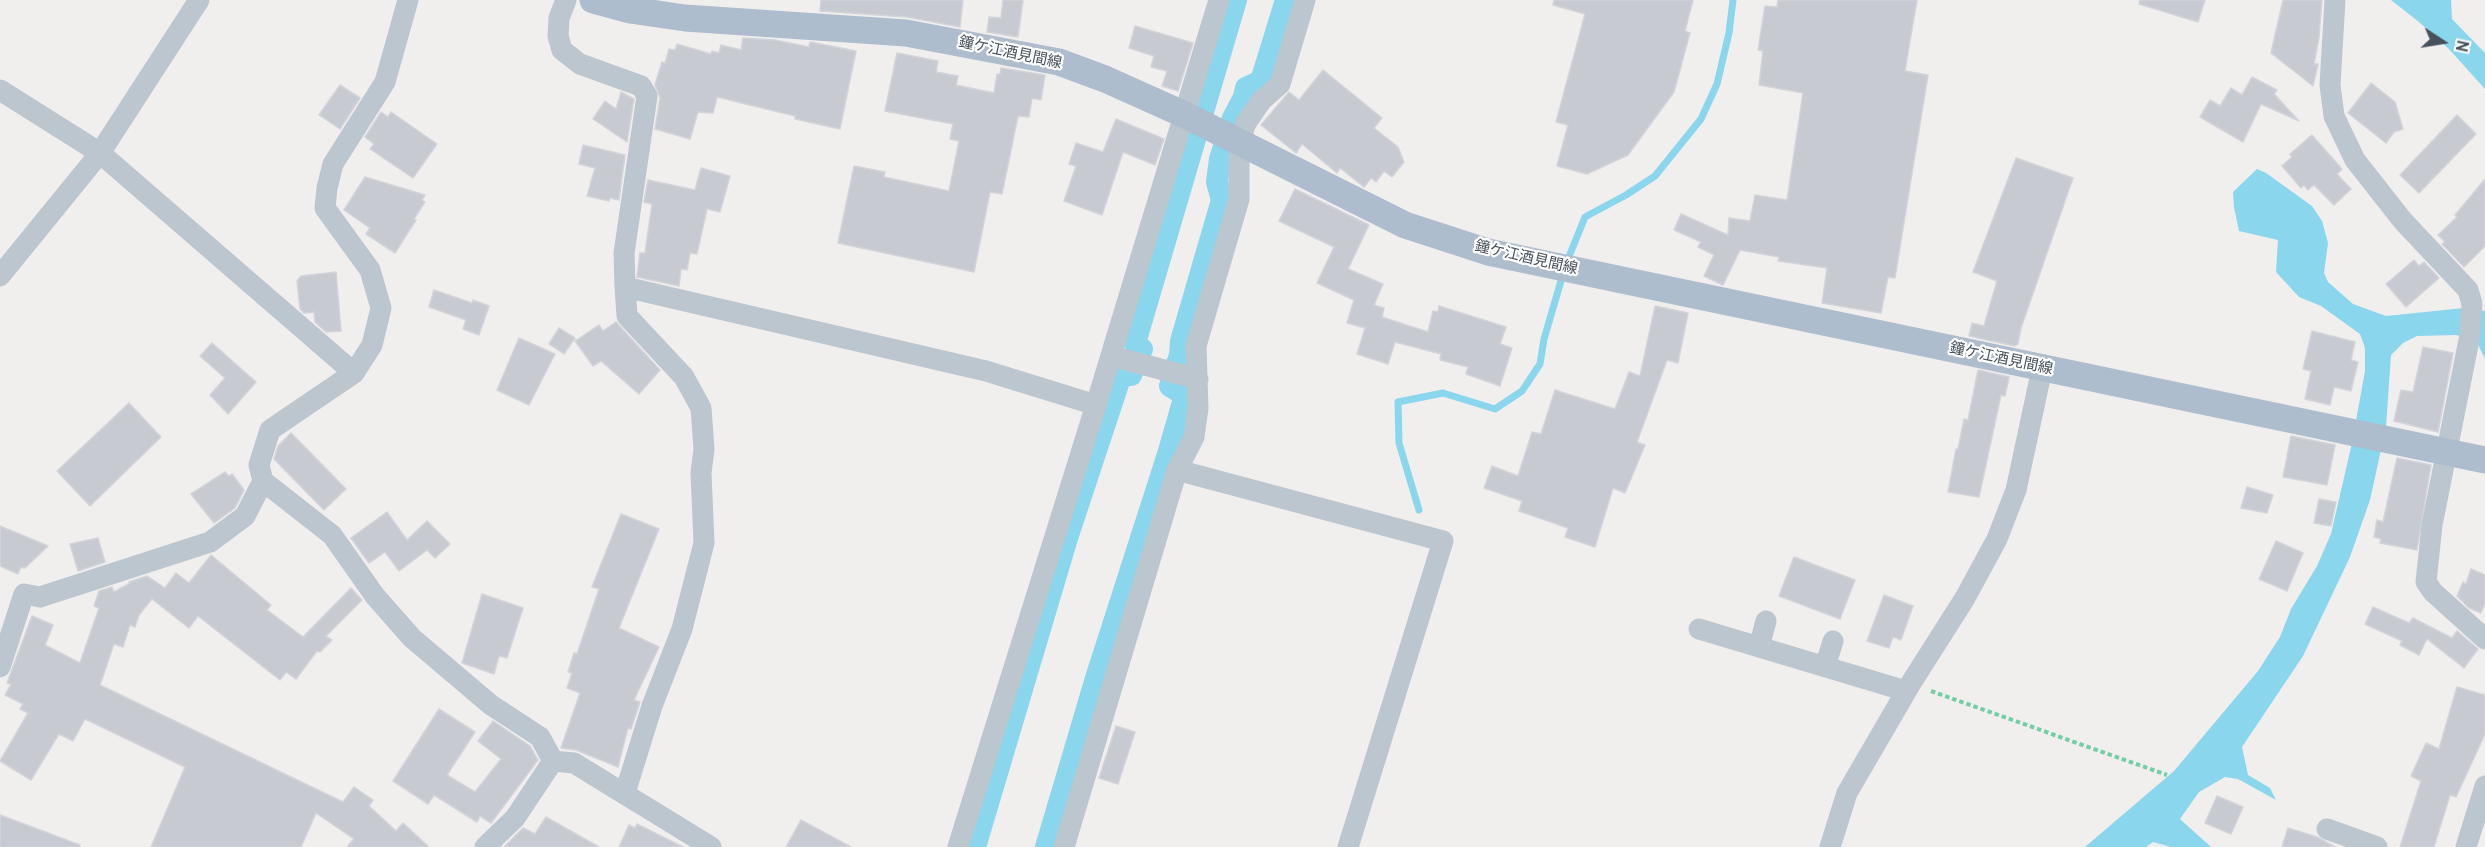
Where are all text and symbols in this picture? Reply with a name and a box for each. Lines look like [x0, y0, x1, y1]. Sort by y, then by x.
north arrow [2413, 12, 2473, 72]
street label: 鐘ケ江酒見間線 [957, 34, 1063, 74]
text: N [2450, 38, 2472, 53]
street label: 鐘ケ江酒見間線 [1473, 238, 1579, 280]
street label: 鐘ケ江酒見間線 [1948, 340, 2054, 380]

